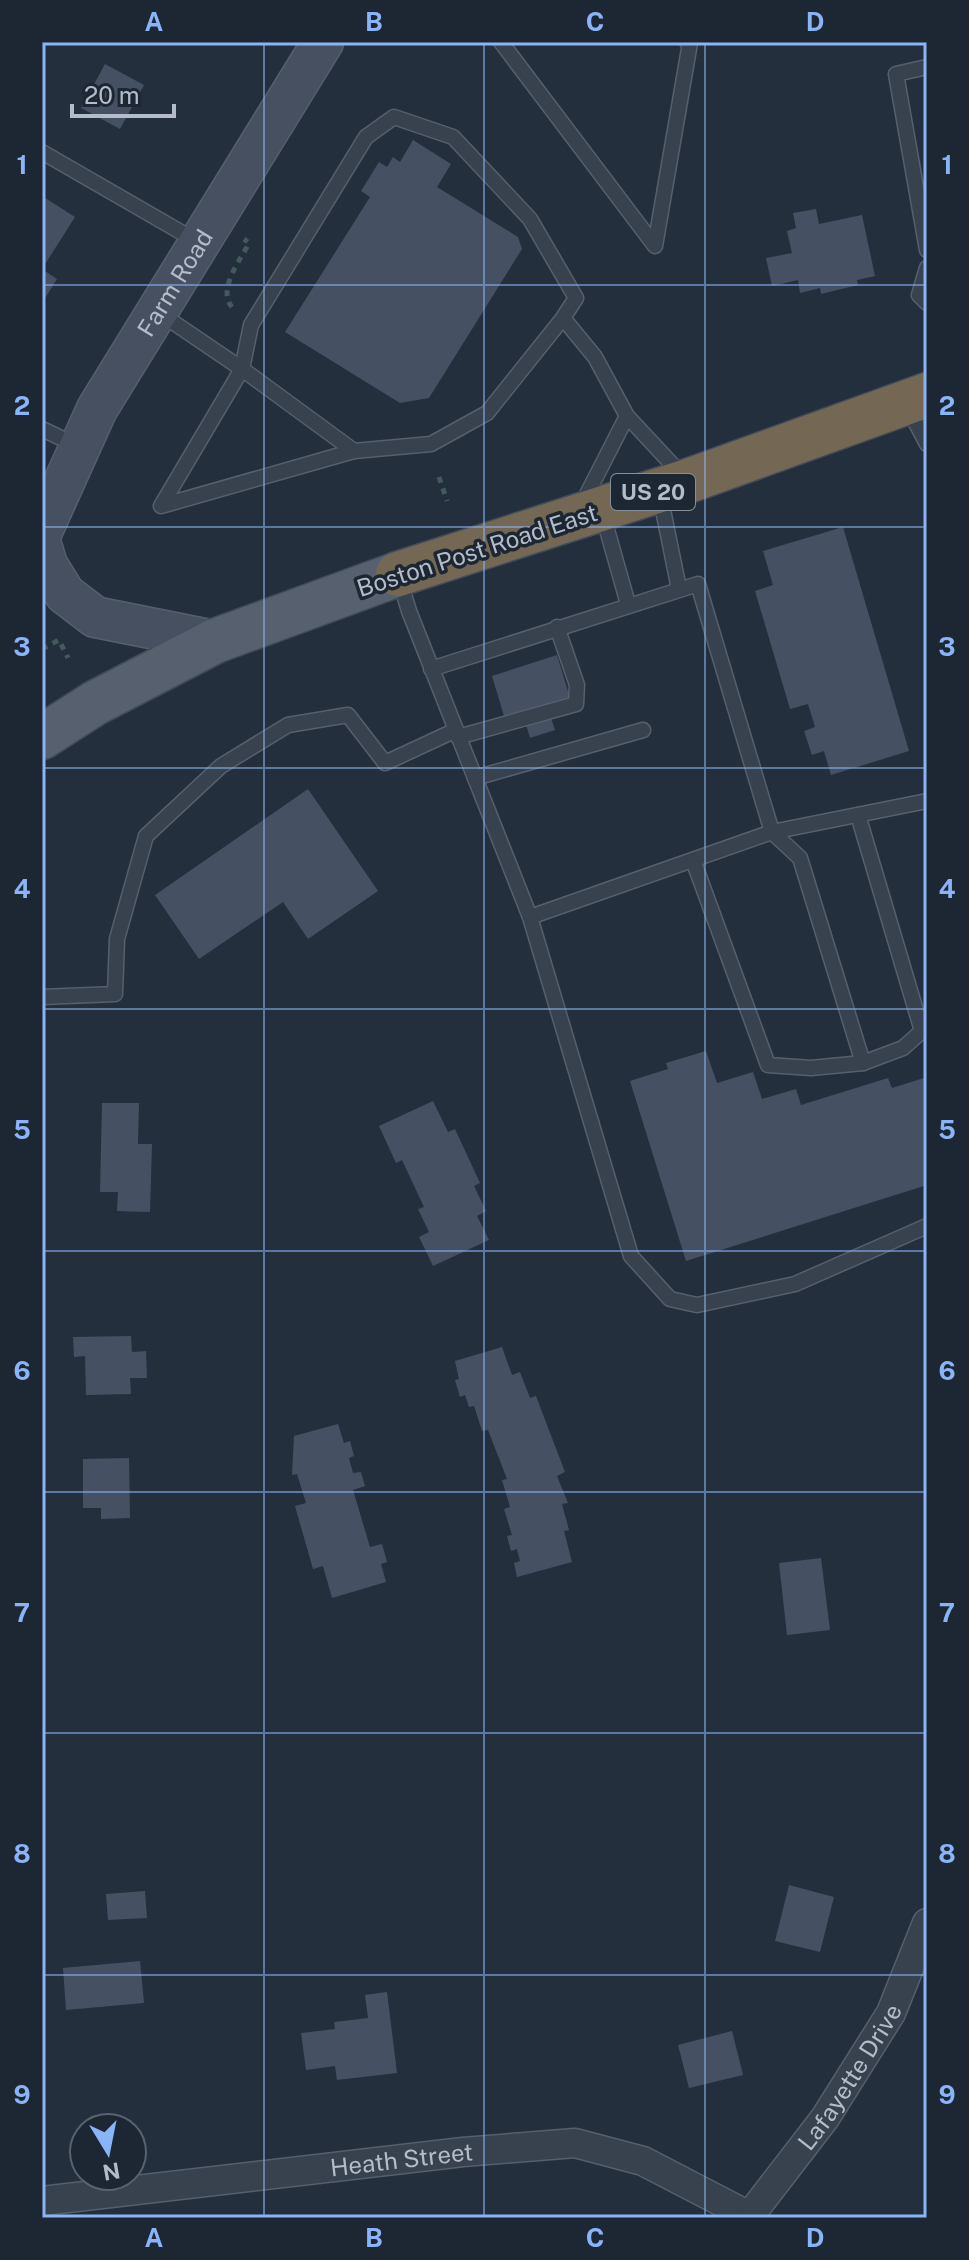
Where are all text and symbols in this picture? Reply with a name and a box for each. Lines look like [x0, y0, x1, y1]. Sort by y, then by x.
text: A [145, 6, 164, 37]
text: B [365, 6, 383, 37]
text: C [586, 6, 604, 37]
text: D [806, 6, 824, 37]
scale bar [72, 68, 174, 118]
text: 20 m [84, 81, 140, 109]
text: 1 [16, 149, 28, 180]
text: 1 [941, 149, 953, 180]
street label: Farm Road [131, 224, 218, 341]
text: 2 [14, 390, 30, 421]
text: 2 [939, 390, 955, 421]
road number: US 20 [611, 474, 695, 510]
street label: Boston Post Road East [353, 498, 601, 602]
text: 3 [13, 631, 31, 662]
text: 3 [938, 631, 956, 662]
text: 4 [13, 873, 31, 904]
text: 4 [938, 873, 956, 904]
text: 5 [13, 1114, 31, 1145]
text: 5 [938, 1114, 956, 1145]
text: 6 [13, 1355, 31, 1386]
text: 6 [938, 1355, 956, 1386]
text: 7 [14, 1597, 30, 1628]
text: 7 [939, 1597, 955, 1628]
text: 8 [13, 1838, 31, 1869]
text: 8 [938, 1838, 956, 1869]
street label: Lafayette Drive [792, 2000, 907, 2155]
text: 9 [13, 2079, 31, 2110]
text: 9 [938, 2079, 956, 2110]
north arrow [68, 2112, 148, 2192]
street label: Heath Street [329, 2137, 474, 2181]
text: N [101, 2157, 122, 2186]
text: A [145, 2222, 164, 2253]
text: B [365, 2222, 383, 2253]
text: C [586, 2222, 604, 2253]
text: D [806, 2222, 824, 2253]

